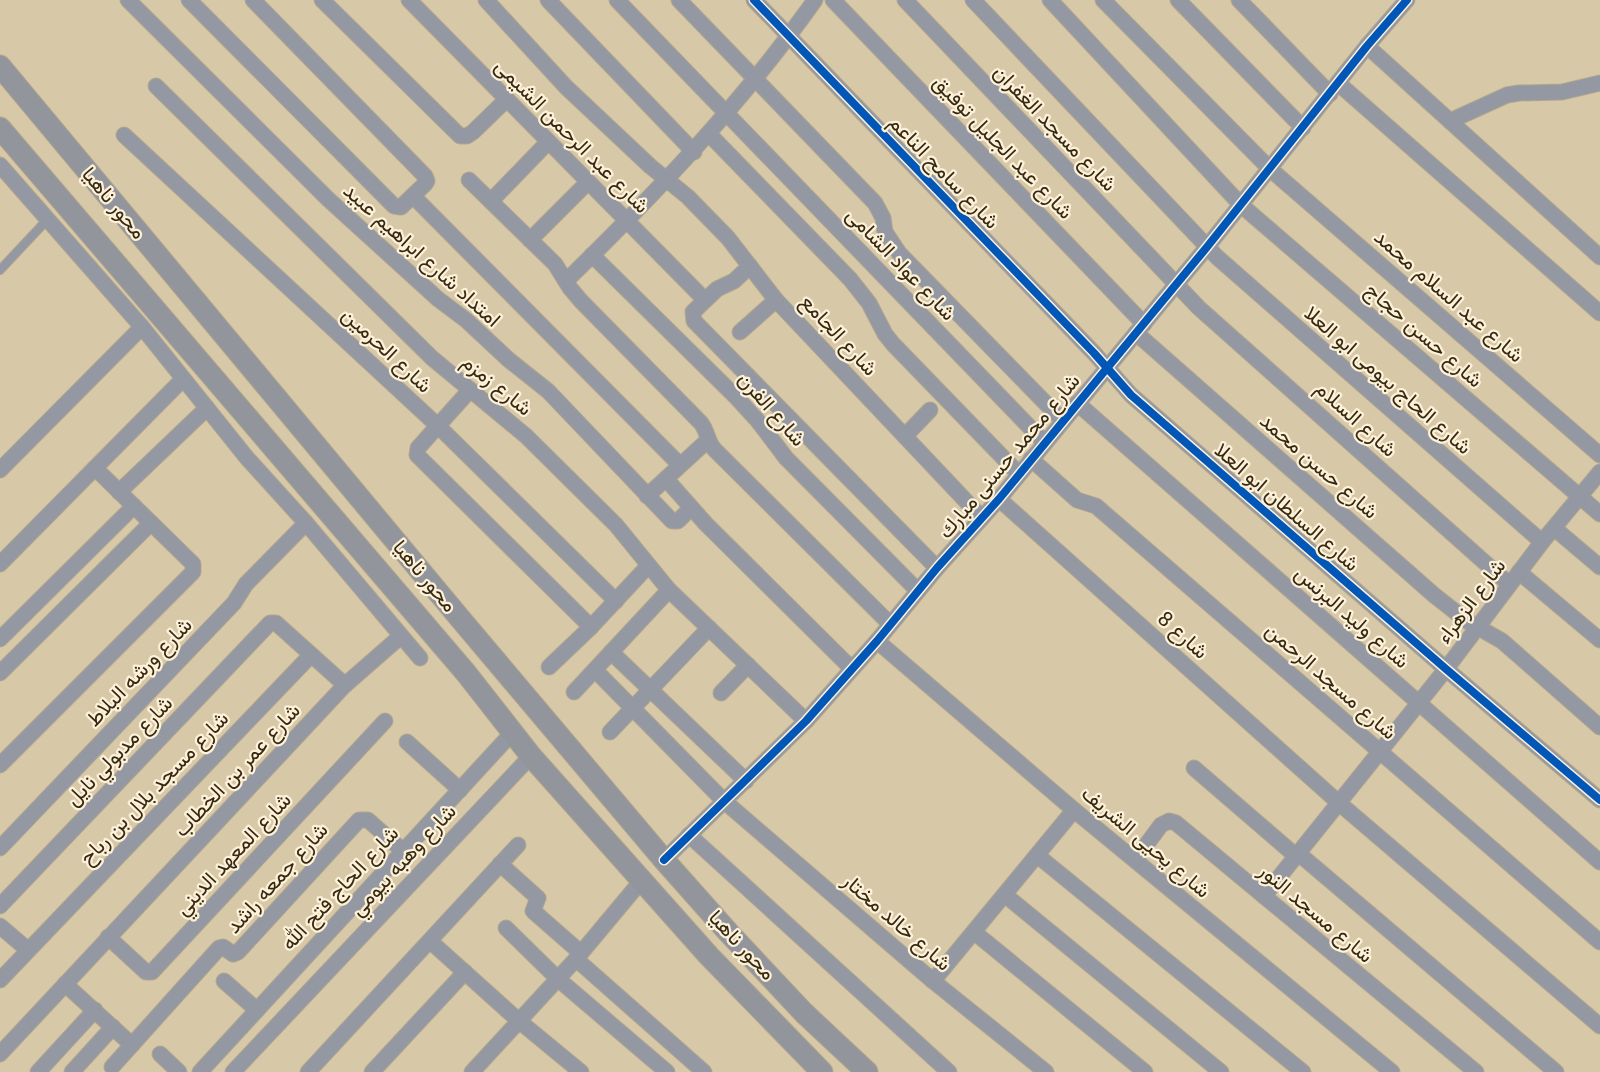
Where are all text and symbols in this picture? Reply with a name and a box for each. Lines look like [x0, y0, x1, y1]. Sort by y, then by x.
street label: شارع عبد الرحمن الشيمى [489, 54, 654, 219]
street label: شارع مسجد الغفران [987, 60, 1121, 198]
street label: شارع عبد الجليل توفيق [927, 70, 1078, 225]
street label: شارع سامح الناعم [882, 110, 1004, 235]
street label: محور ناهيا [76, 162, 151, 244]
street label: امتداد شارع ابراهيم عبيد [337, 178, 505, 333]
street label: شارع عواد الشامى [840, 203, 961, 327]
street label: شارع عبد السلام محمد [1368, 225, 1528, 369]
street label: شارع حسن حجاج [1359, 278, 1488, 394]
street label: شارع الجامع [794, 290, 883, 382]
street label: شارع الحاج بيومى ابو العلا [1298, 301, 1476, 461]
street label: شارع الحرمين [336, 302, 437, 399]
street label: شارع زمزم [456, 350, 537, 422]
street label: شارع الفرن [732, 367, 811, 452]
street label: شارع محمد حسنى مبارك [933, 369, 1086, 544]
street label: شارع السلام [1309, 376, 1402, 463]
street label: شارع حسن محمد [1254, 408, 1383, 525]
street label: شارع السلطان ابو العلا [1209, 438, 1364, 578]
street label: محور ناهيا [387, 535, 462, 617]
street label: شارع الزهراء [1431, 554, 1512, 649]
street label: شارع وليد البرنس [1289, 561, 1414, 675]
street label: شارع 8 [1152, 606, 1213, 665]
street label: شارع ورشه البلاط [81, 613, 198, 733]
street label: شارع مسجد الرحمن [1259, 618, 1401, 746]
street label: شارع مدبولي نايل [61, 691, 181, 814]
street label: شارع عمر بن الخطاب [169, 698, 306, 843]
street label: شارع مسجد بلال بن رباح [75, 706, 235, 871]
street label: شارع يحيى الشريف [1076, 781, 1215, 904]
street label: شارع المعهد الديني [170, 788, 300, 924]
street label: شارع وهبه بيومي [345, 799, 465, 924]
street label: شارع جمعه راشد [221, 818, 334, 939]
street label: شارع الحاج فتح الله [276, 820, 405, 956]
street label: شارع مسجد النور [1252, 858, 1378, 969]
street label: شارع خالد مختار [836, 868, 956, 977]
street label: محور ناهيا [703, 905, 780, 985]

